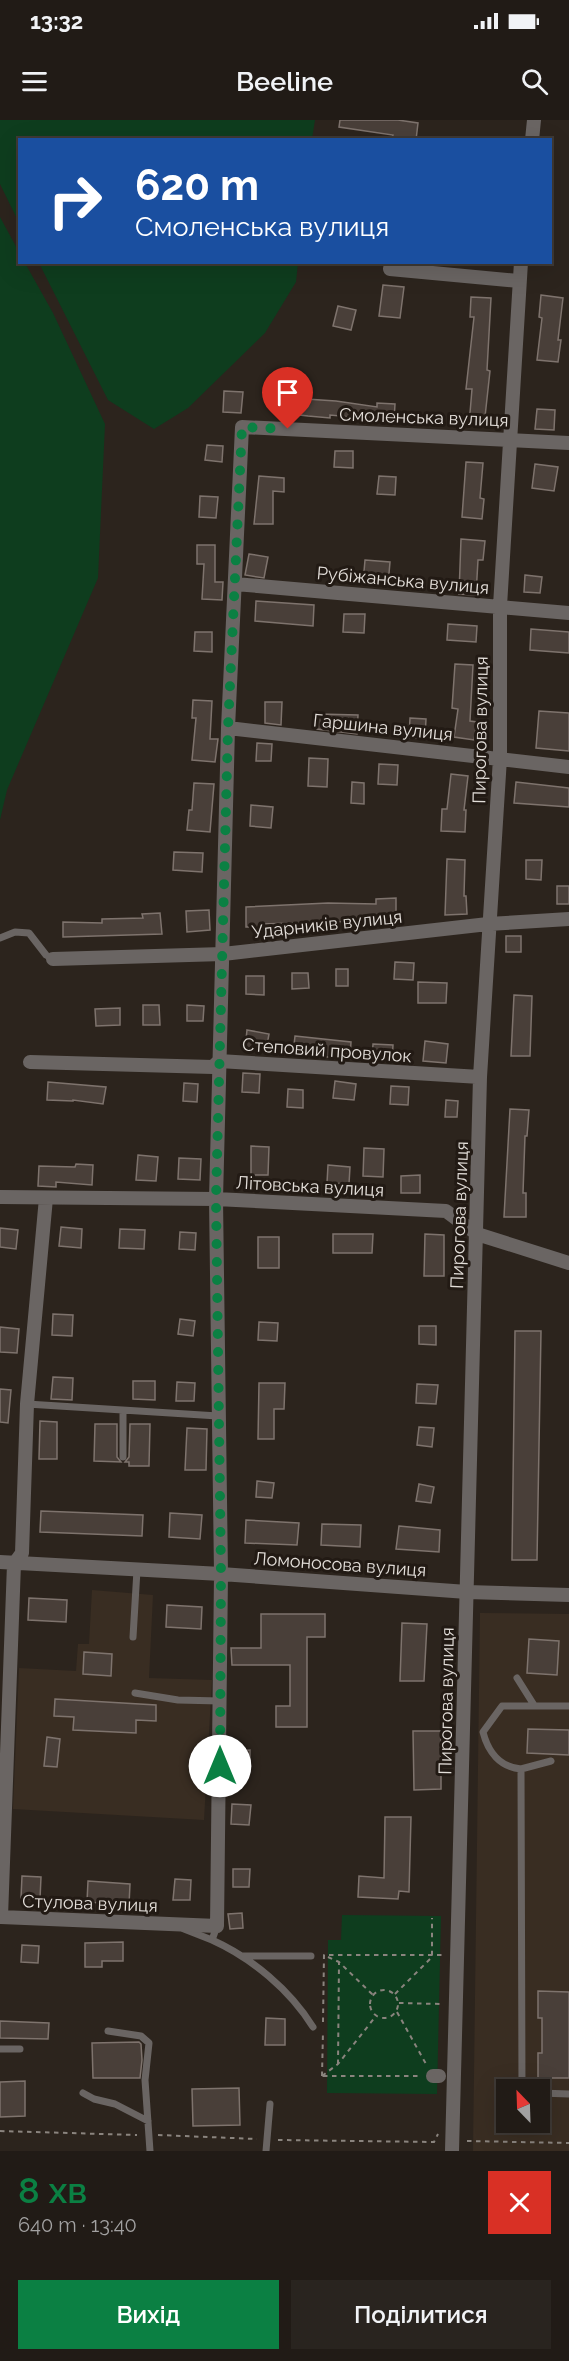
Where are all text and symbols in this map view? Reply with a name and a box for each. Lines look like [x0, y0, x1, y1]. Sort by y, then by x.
text: 13:32 [30, 8, 83, 34]
icon: menu [18, 65, 51, 98]
icon: search [518, 65, 551, 98]
text: Beeline [236, 66, 333, 97]
text: 620 m [135, 161, 259, 210]
icon: right [36, 162, 114, 240]
text: Смоленська вулиця [135, 211, 389, 242]
pin [262, 367, 313, 429]
icon: arrive [271, 376, 304, 409]
street label: Смоленська вулиця [339, 404, 509, 430]
street label: Рубіжанська вулиця [316, 562, 490, 598]
street label: Пирогова вулиця [468, 656, 492, 804]
street label: Гаршина вулиця [312, 709, 454, 745]
street label: Ударників вулиця [251, 906, 403, 942]
street label: Степовий провулок [242, 1034, 412, 1066]
street label: Пирогова вулиця [446, 1141, 472, 1289]
street label: Літовська вулиця [235, 1172, 385, 1200]
street label: Ломоносова вулиця [253, 1547, 427, 1581]
street label: Пирогова вулиця [434, 1627, 458, 1775]
position arrow [188, 1734, 252, 1798]
street label: Стулова вулиця [22, 1890, 158, 1916]
north arrow [496, 2079, 550, 2133]
map controls [496, 2079, 550, 2133]
text: 8 хв [18, 2169, 87, 2211]
button: close [488, 2171, 551, 2234]
text: 640 m · 13:40 [18, 2213, 137, 2237]
button: Вихід [18, 2280, 279, 2349]
button: Поділитися [291, 2280, 551, 2349]

